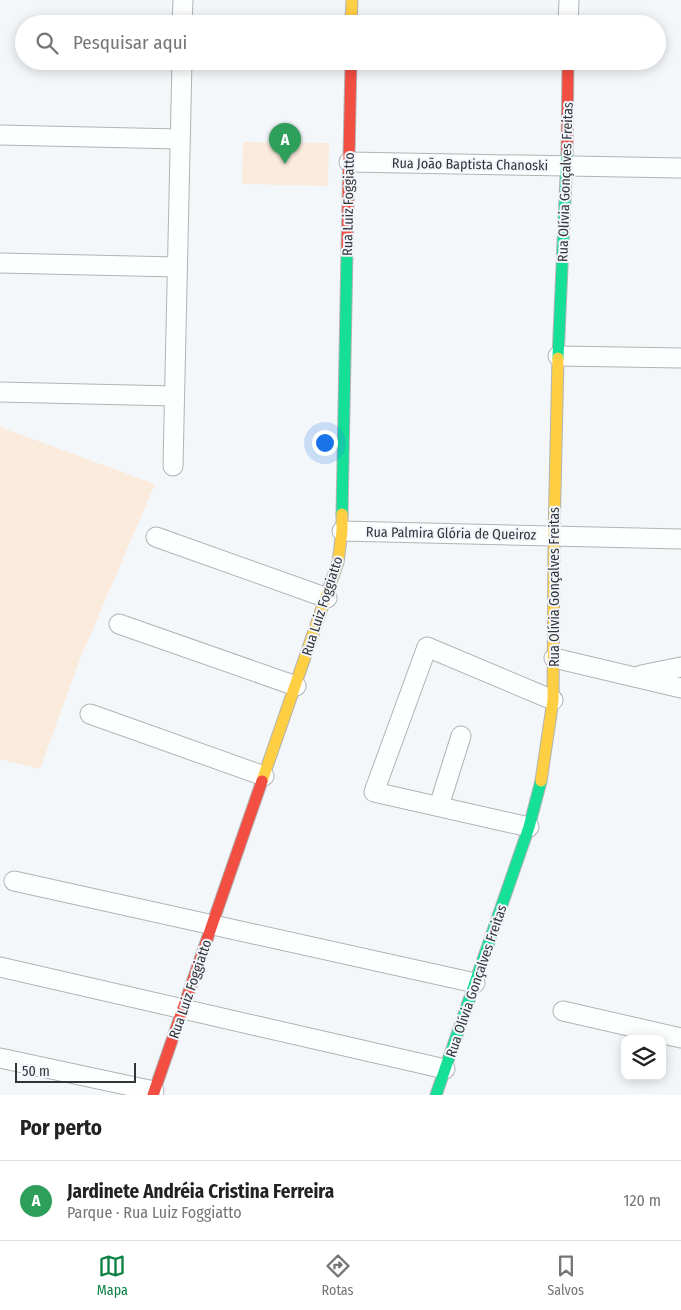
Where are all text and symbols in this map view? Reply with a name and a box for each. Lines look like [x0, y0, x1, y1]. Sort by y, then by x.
search box [15, 15, 666, 70]
icon: search [33, 29, 61, 57]
text: Pesquisar aqui [73, 31, 187, 54]
street label: Rua Olívia Gonçalves Freitas [554, 102, 577, 262]
pin: A [269, 123, 301, 164]
street label: Rua Luiz Foggiatto [339, 152, 358, 256]
street label: Rua João Baptista Chanoski [392, 155, 548, 174]
your location [312, 430, 338, 456]
street label: Rua Olívia Gonçalves Freitas [546, 507, 563, 667]
street label: Rua Palmira Glória de Queiroz [366, 524, 537, 543]
street label: Rua Luiz Foggiatto [298, 554, 347, 658]
street label: Rua Olívia Gonçalves Freitas [442, 903, 511, 1060]
street label: Rua Luiz Foggiatto [166, 937, 215, 1041]
map controls [621, 1035, 666, 1080]
button: layers [621, 1035, 666, 1080]
scale bar [15, 1060, 136, 1083]
text: 50 m [22, 1063, 50, 1080]
text: Por perto [20, 1115, 102, 1141]
text: Jardinete Andréia Cristina Ferreira [67, 1180, 334, 1203]
text: A [32, 1191, 40, 1210]
text: 120 m [623, 1191, 661, 1210]
text: Parque · Rua Luiz Foggiatto [67, 1203, 242, 1222]
tab: Mapa [97, 1252, 128, 1299]
tab: Rotas [322, 1252, 354, 1299]
tab: Salvos [547, 1252, 584, 1299]

